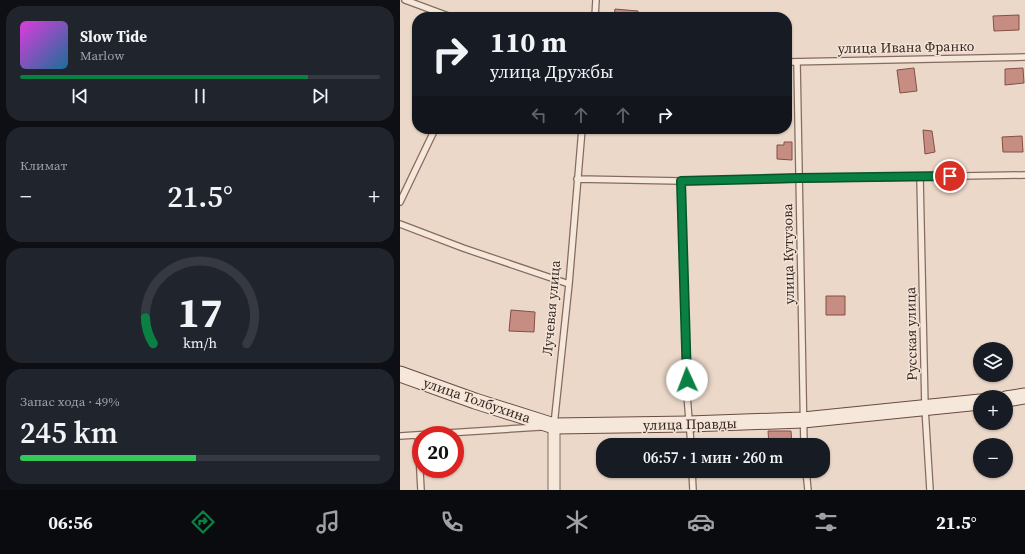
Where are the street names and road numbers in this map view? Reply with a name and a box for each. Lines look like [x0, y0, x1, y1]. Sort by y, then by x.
street label: улица Ивана Франко [837, 36, 975, 58]
street label: улица Кутузова [777, 202, 799, 305]
street label: Лучевая улица [537, 259, 565, 357]
street label: Русская улица [900, 286, 922, 381]
street label: улица Толбухина [421, 372, 534, 428]
street label: улица Правды [643, 413, 737, 435]

